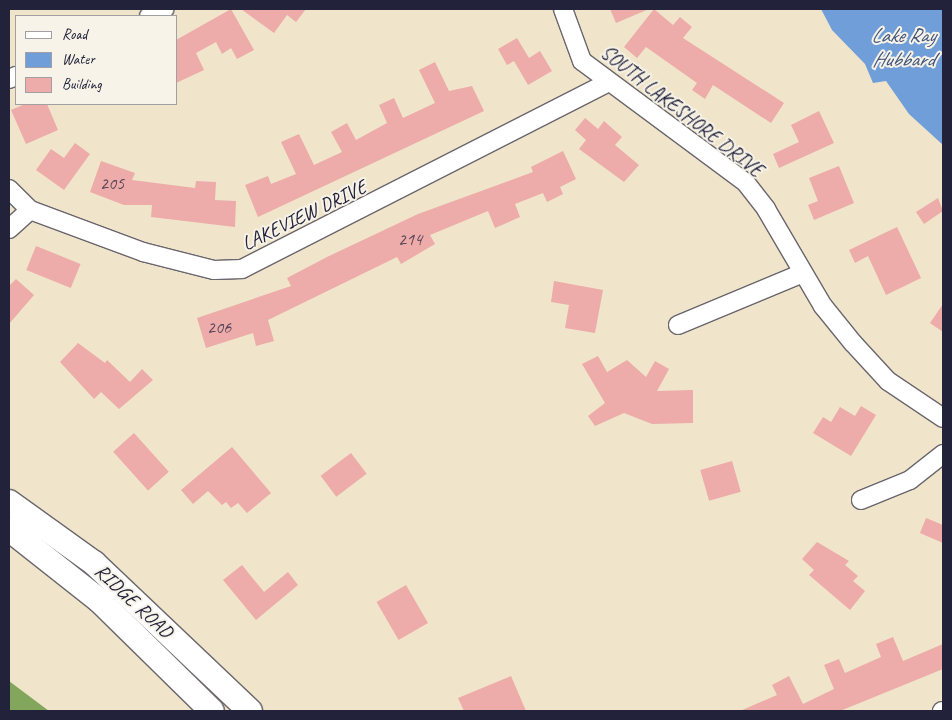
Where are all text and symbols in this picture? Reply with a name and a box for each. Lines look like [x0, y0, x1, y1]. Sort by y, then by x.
legend [15, 15, 178, 105]
water label: Lake Ray Hubbard [871, 22, 935, 72]
text: Road [62, 25, 87, 44]
street label: SOUTH LAKESHORE DRIVE [596, 40, 768, 182]
text: Water [62, 50, 95, 69]
text: Building [62, 75, 101, 94]
house number: 205 [100, 172, 124, 194]
street label: LAKEVIEW DRIVE [238, 174, 370, 256]
house number: 214 [398, 228, 422, 250]
house number: 206 [207, 316, 231, 338]
street label: RIDGE ROAD [90, 559, 178, 643]

